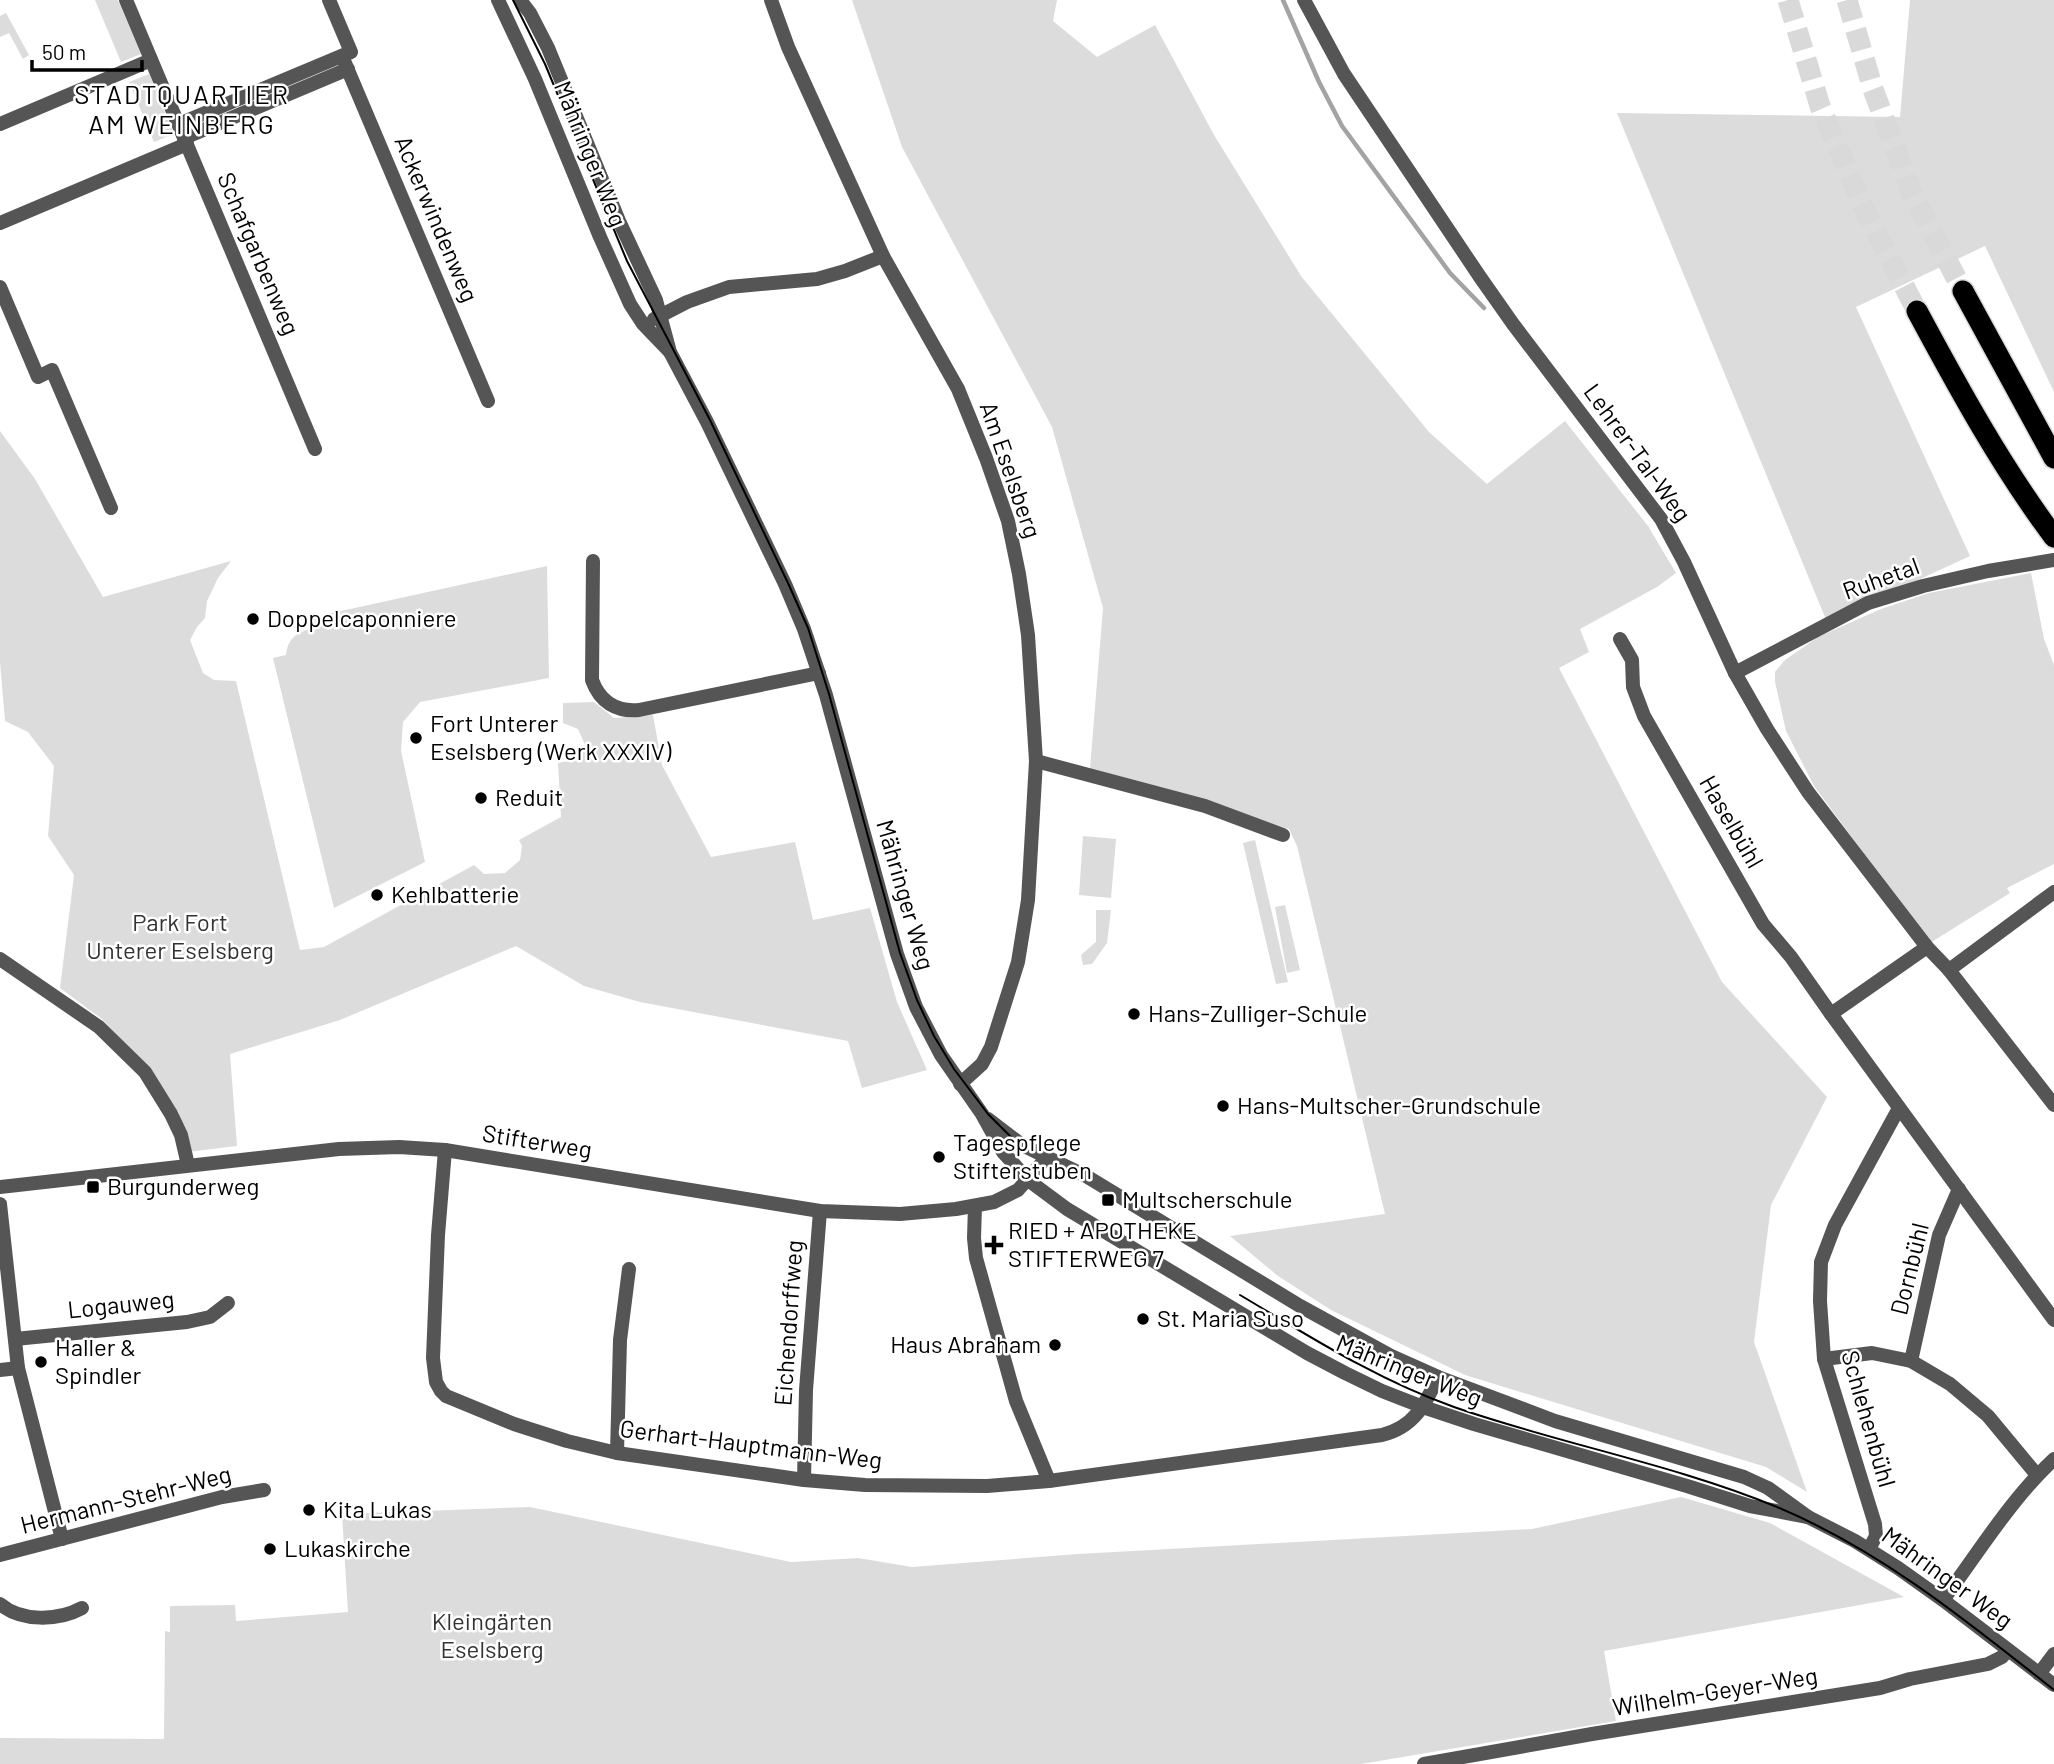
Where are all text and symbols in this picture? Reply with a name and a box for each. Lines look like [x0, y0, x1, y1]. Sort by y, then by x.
scale bar [32, 28, 142, 72]
text: 50 m [42, 39, 86, 64]
street label: Mähringer Weg [549, 76, 634, 231]
district label: STADTQUARTIER AM WEINBERG [74, 78, 290, 139]
street label: Ackerwindenweg [389, 131, 485, 306]
street label: Schafgarbenweg [212, 168, 307, 339]
street label: Lehrer-Tal-Weg [1578, 377, 1698, 527]
street label: Am Eselsberg [975, 398, 1048, 541]
street label: Ruhetal [1838, 550, 1923, 605]
place label: Doppelcaponniere [267, 603, 457, 632]
marker: Doppelcaponniere [245, 611, 261, 627]
place label: Fort Unterer Eselsberg (Werk XXXIV) [430, 708, 672, 765]
marker: Fort Unterer Eselsberg (Werk XXXIV) [408, 730, 424, 746]
street label: Haselbühl [1694, 770, 1770, 873]
place label: Reduit [495, 782, 563, 811]
marker: Reduit [473, 790, 489, 806]
street label: Mähringer Weg [871, 816, 942, 973]
place label: Kehlbatterie [391, 879, 519, 908]
marker: Kehlbatterie [369, 887, 385, 903]
park label: Park Fort Unterer Eselsberg [86, 907, 274, 964]
place label: Hans-Zulliger-Schule [1148, 998, 1367, 1027]
marker: Hans-Zulliger-Schule [1126, 1006, 1142, 1022]
place label: Hans-Multscher-Grundschule [1237, 1090, 1541, 1119]
marker: Hans-Multscher-Grundschule [1215, 1098, 1231, 1114]
street label: Stifterweg [480, 1118, 594, 1163]
place label: Tagespflege Stifterstuben [953, 1127, 1092, 1184]
marker: Tagespflege Stifterstuben [931, 1149, 947, 1165]
place label: Burgunderweg [107, 1171, 259, 1200]
marker: Burgunderweg [85, 1179, 101, 1195]
place label: Multscherschule [1122, 1184, 1293, 1213]
marker: Multscherschule [1100, 1192, 1116, 1208]
place label: RIED + APOTHEKE STIFTERWEG 7 [1008, 1215, 1196, 1272]
street label: Dornbühl [1883, 1219, 1934, 1318]
marker: RIED + APOTHEKE STIFTERWEG 7 [986, 1237, 1002, 1253]
street label: Eichendorffweg [767, 1239, 808, 1407]
street label: Logauweg [66, 1283, 176, 1324]
place label: St. Maria Suso [1157, 1303, 1304, 1332]
marker: St. Maria Suso [1135, 1311, 1151, 1327]
street label: Mähringer Weg [1332, 1327, 1487, 1412]
place label: Haus Abraham [890, 1329, 1041, 1358]
place label: Haller & Spindler [55, 1332, 142, 1389]
marker: Haus Abraham [1047, 1337, 1063, 1353]
street label: Schlehenbühl [1836, 1347, 1903, 1490]
marker: Haller & Spindler [33, 1354, 49, 1370]
street label: Gerhart-Hauptmann-Weg [618, 1413, 884, 1474]
street label: Hermann-Stehr-Weg [17, 1458, 234, 1539]
place label: Kita Lukas [323, 1494, 432, 1523]
marker: Kita Lukas [301, 1502, 317, 1518]
street label: Mähringer Weg [1877, 1520, 2019, 1634]
place label: Lukaskirche [284, 1533, 411, 1562]
marker: Lukaskirche [262, 1541, 278, 1557]
park label: Kleingärten Eselsberg [432, 1606, 552, 1663]
street label: Wilhelm-Geyer-Weg [1610, 1660, 1819, 1721]

